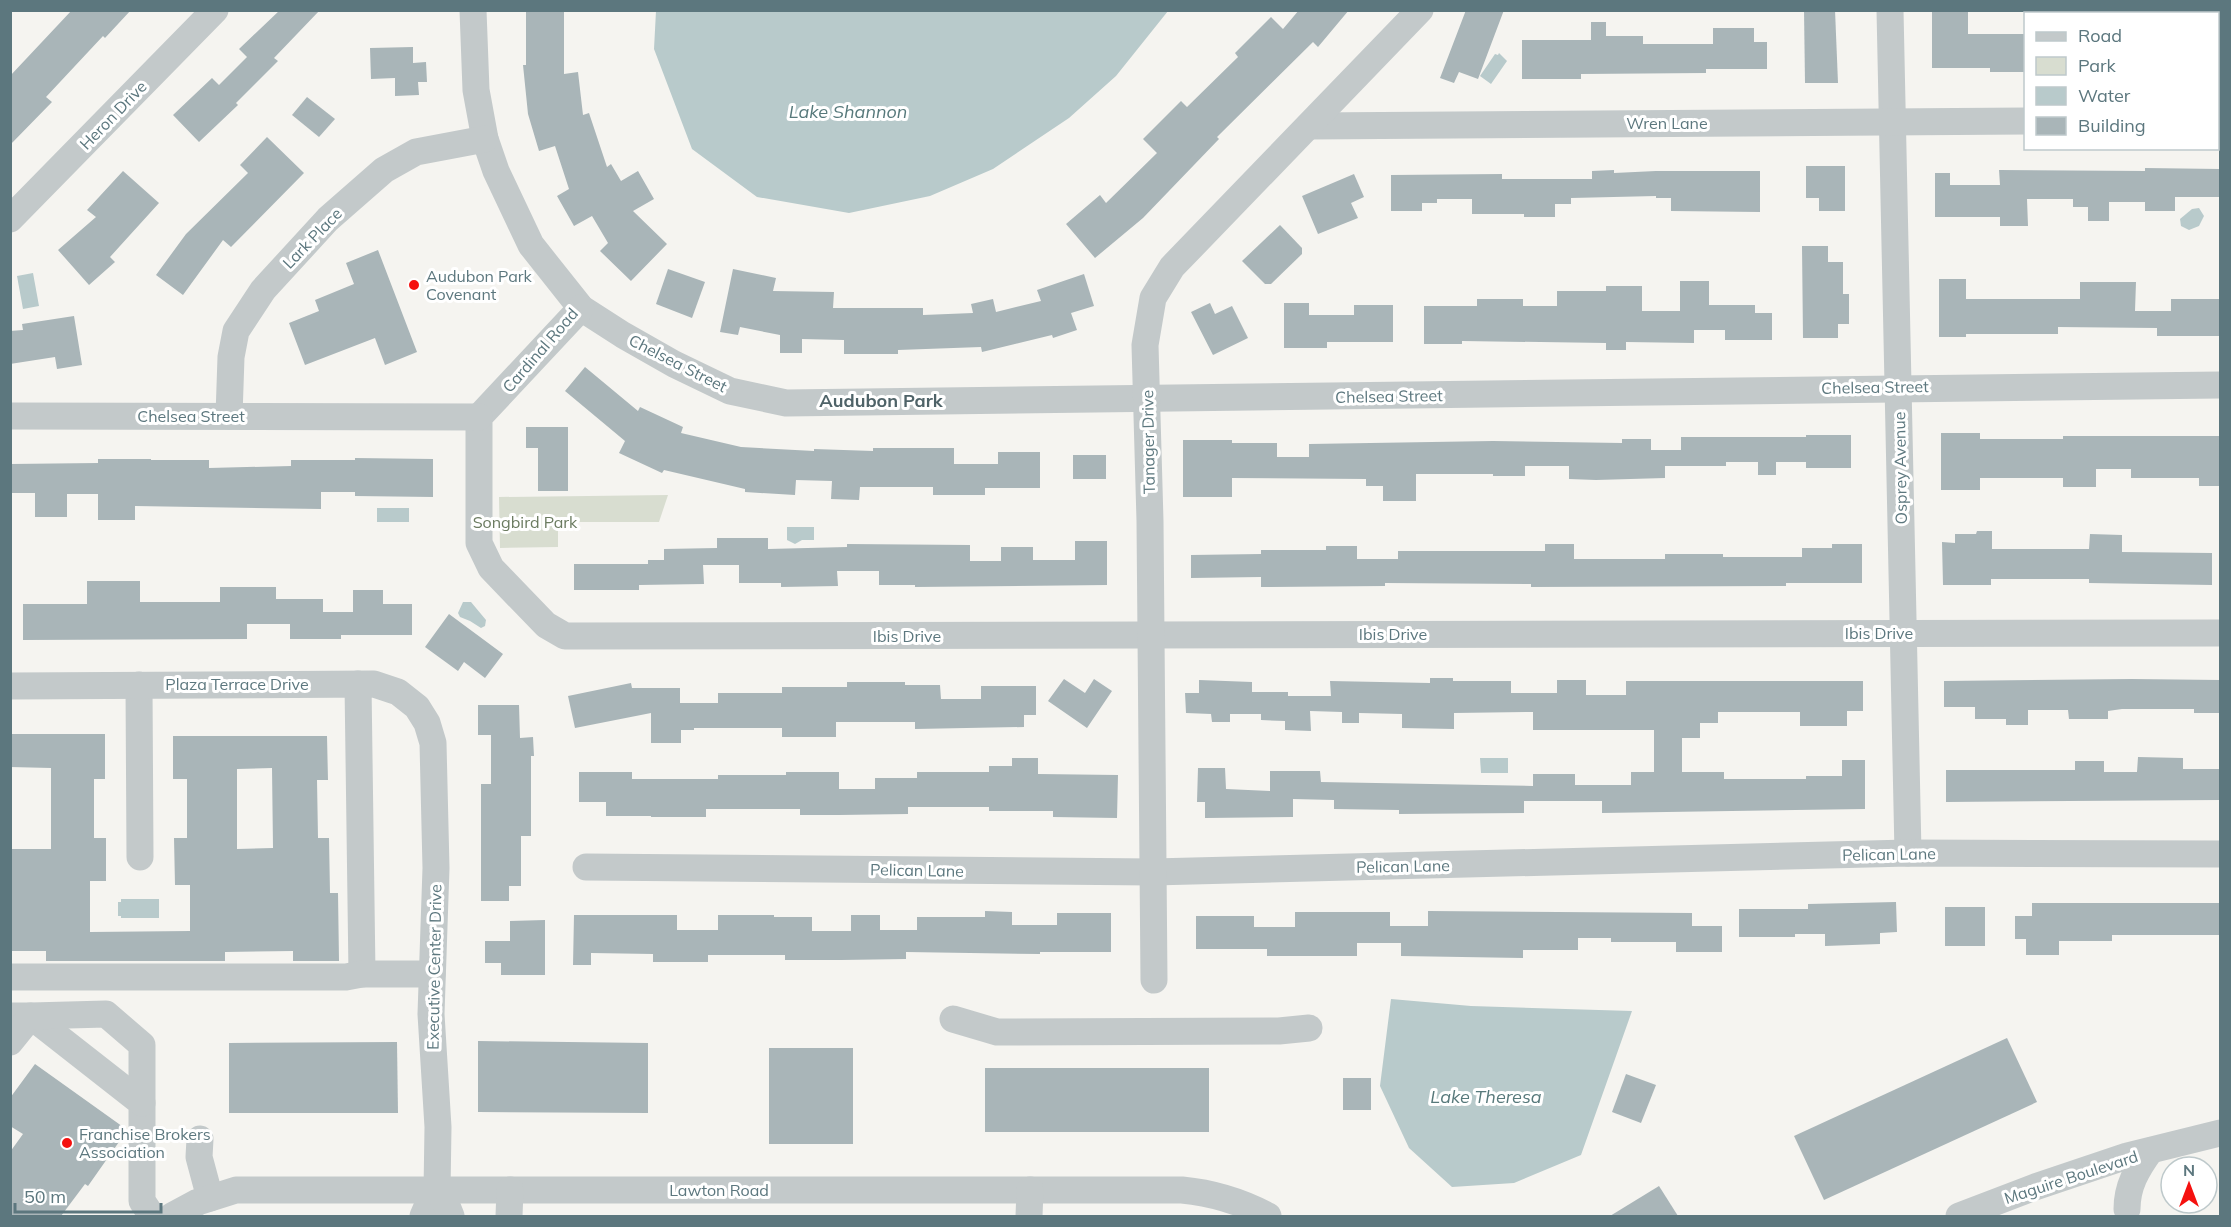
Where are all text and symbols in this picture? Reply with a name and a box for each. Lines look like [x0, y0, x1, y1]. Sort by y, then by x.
legend [2024, 12, 2219, 150]
text: Road [2078, 24, 2122, 47]
text: Park [2078, 54, 2117, 77]
street label: Heron Drive [75, 76, 151, 154]
text: Water [2078, 84, 2131, 107]
water label: Lake Shannon [789, 100, 907, 123]
street label: Wren Lane [1626, 113, 1708, 133]
text: Building [2078, 114, 2146, 137]
street label: Lark Place [278, 203, 346, 273]
place label: Audubon Park Covenant [426, 266, 533, 304]
marker: Audubon Park Covenant [407, 278, 421, 292]
street label: Cardinal Road [498, 304, 582, 396]
street label: Chelsea Street [626, 330, 731, 396]
street label: Chelsea Street [1821, 376, 1929, 398]
street label: Chelsea Street [1335, 385, 1443, 407]
district label: Audubon Park [819, 389, 944, 412]
street label: Tanager Drive [1137, 390, 1159, 494]
street label: Chelsea Street [137, 406, 245, 426]
street label: Osprey Avenue [1889, 412, 1911, 524]
park label: Songbird Park [473, 512, 578, 532]
street label: Ibis Drive [1845, 623, 1913, 643]
street label: Ibis Drive [1359, 624, 1427, 644]
street label: Ibis Drive [873, 626, 941, 646]
street label: Plaza Terrace Drive [165, 674, 309, 694]
street label: Pelican Lane [1842, 843, 1936, 865]
street label: Pelican Lane [1356, 855, 1450, 877]
street label: Pelican Lane [870, 859, 964, 881]
street label: Executive Center Drive [423, 884, 445, 1050]
water label: Lake Theresa [1430, 1085, 1542, 1108]
place label: Franchise Brokers Association [79, 1124, 211, 1162]
marker: Franchise Brokers Association [60, 1136, 74, 1150]
street label: Maguire Boulevard [2002, 1146, 2140, 1208]
north arrow [2159, 1155, 2219, 1215]
text: N [2183, 1160, 2195, 1180]
scale bar [15, 1176, 160, 1214]
street label: Lawton Road [669, 1180, 769, 1200]
text: 50 m [24, 1185, 66, 1208]

